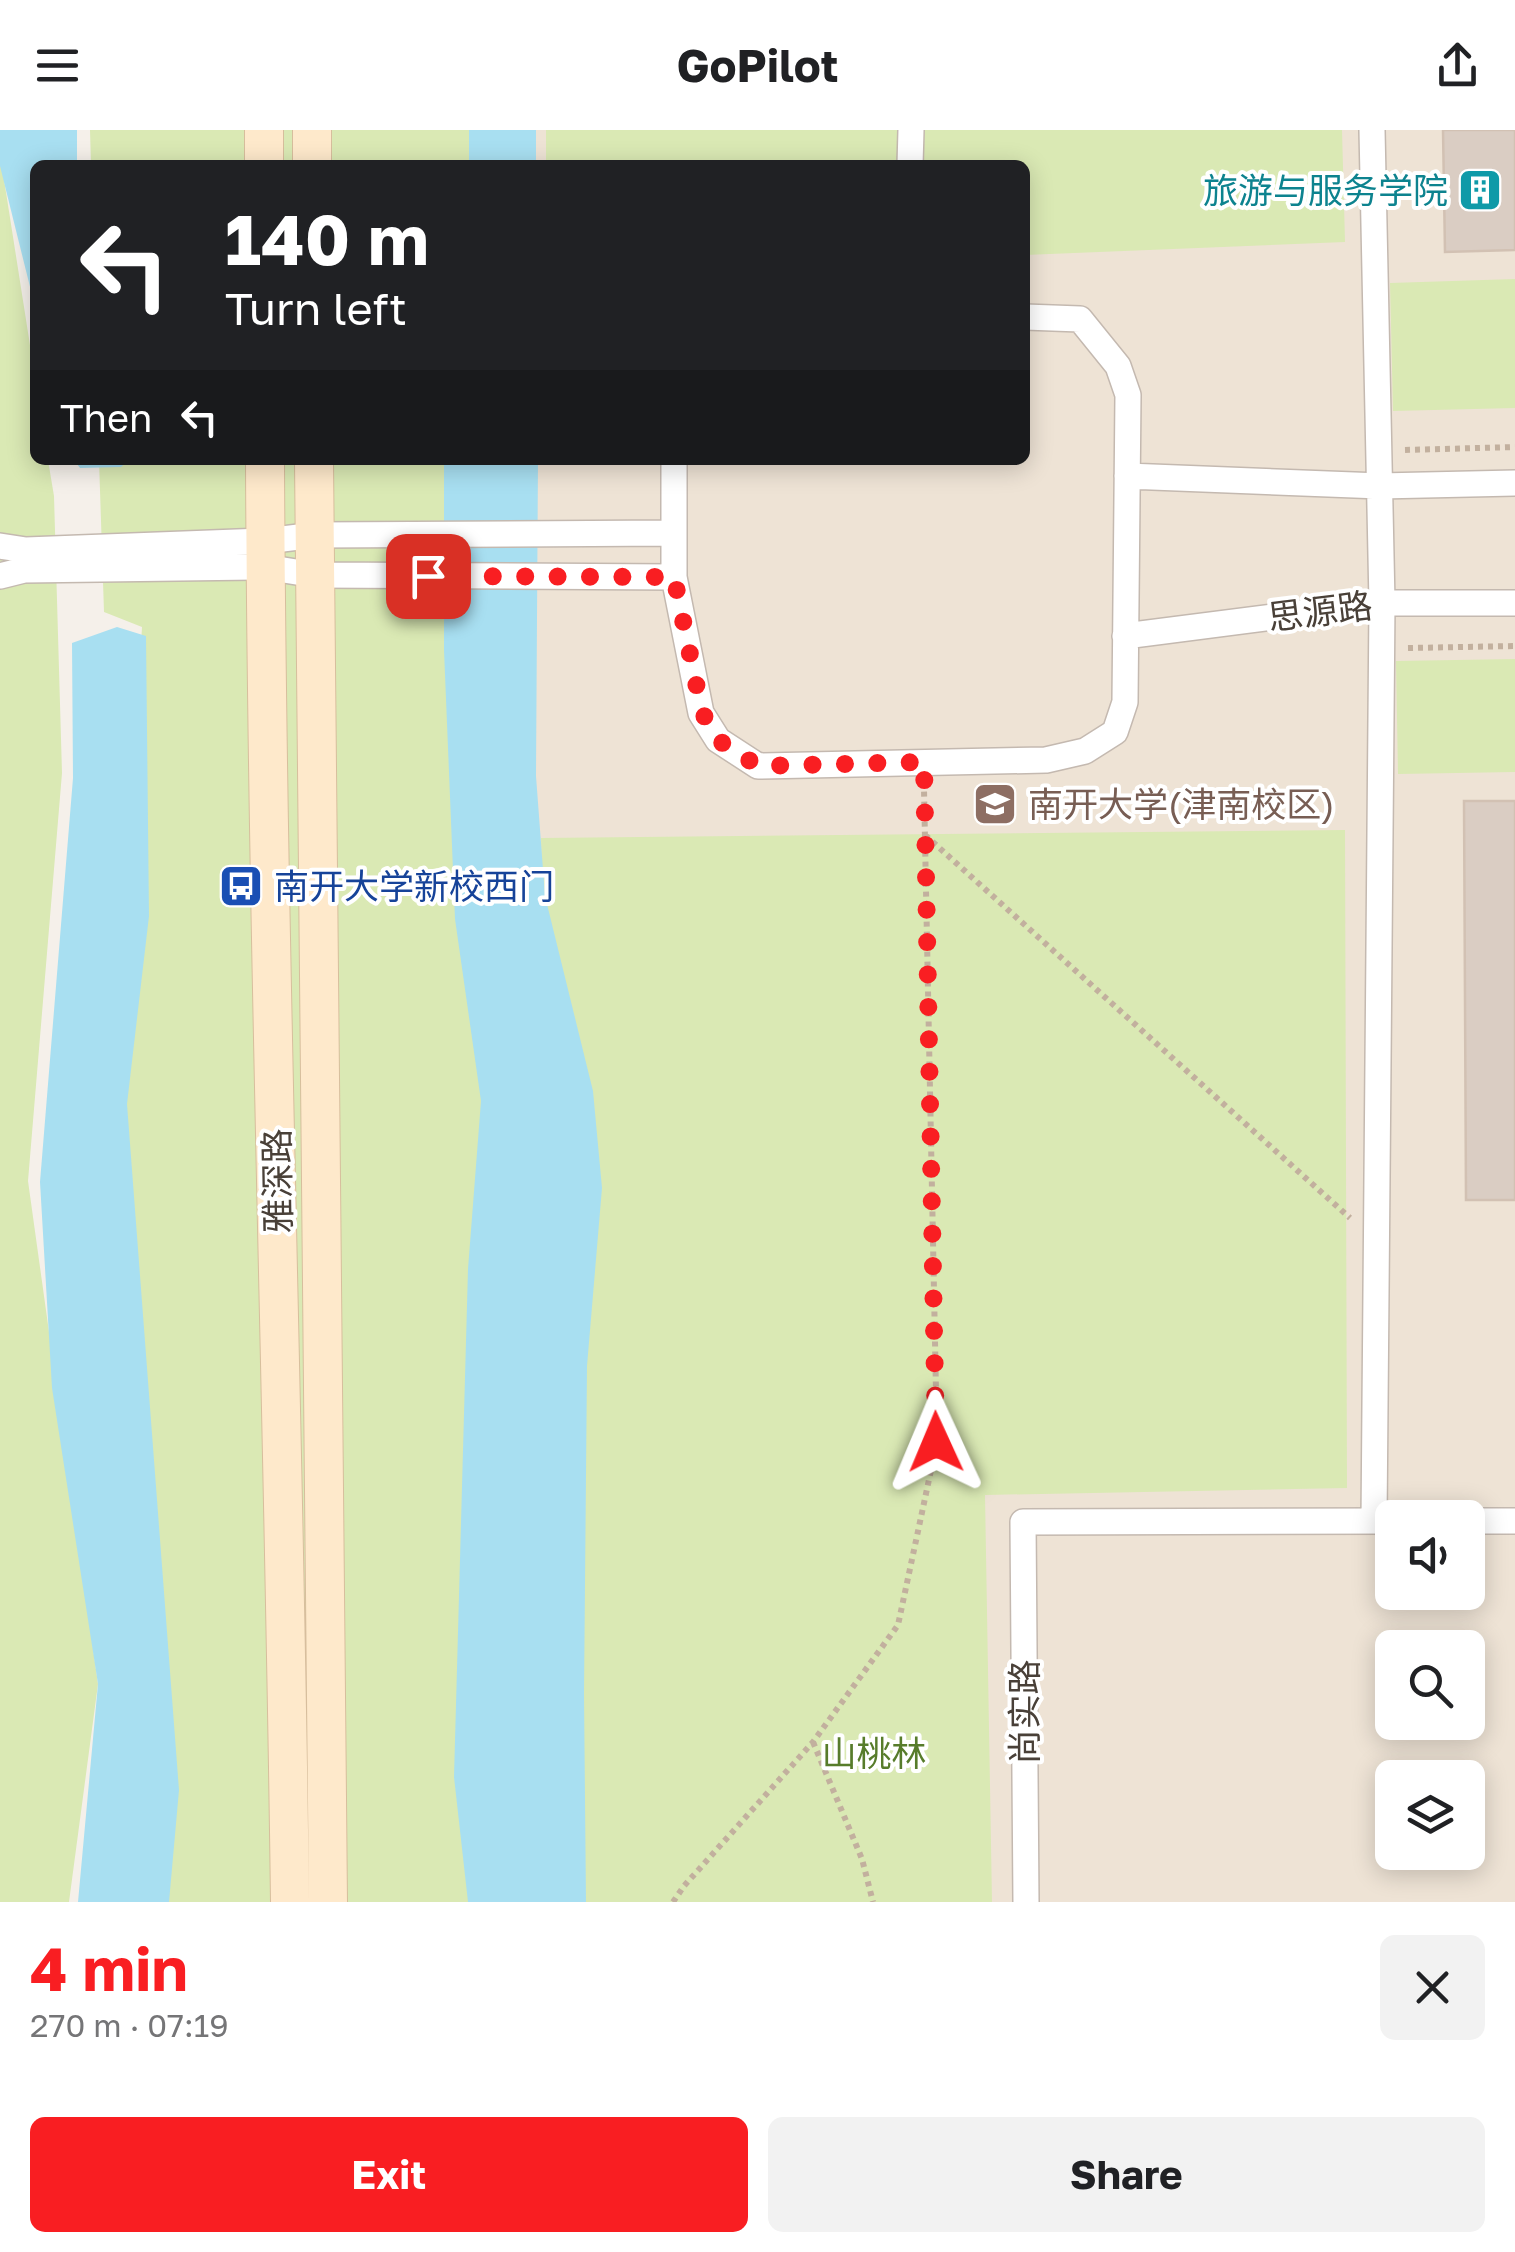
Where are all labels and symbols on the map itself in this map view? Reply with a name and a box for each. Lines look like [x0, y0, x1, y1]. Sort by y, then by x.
building icon: 旅游与服务学院 [1457, 167, 1503, 213]
place label: 旅游与服务学院 [1203, 169, 1448, 211]
pin [386, 534, 471, 619]
street label: 思源路 [1265, 584, 1375, 638]
school or university icon: 南开大学(津南校区) [972, 781, 1018, 827]
place label: 南开大学(津南校区) [1028, 783, 1335, 825]
bus stop icon: 南开大学新校西门 [218, 863, 264, 909]
place label: 南开大学新校西门 [274, 865, 554, 907]
street label: 雅深路 [255, 1128, 299, 1234]
position arrow [884, 1390, 988, 1494]
street label: 尚实路 [1003, 1659, 1045, 1765]
park label: 山桃林 [821, 1732, 927, 1774]

